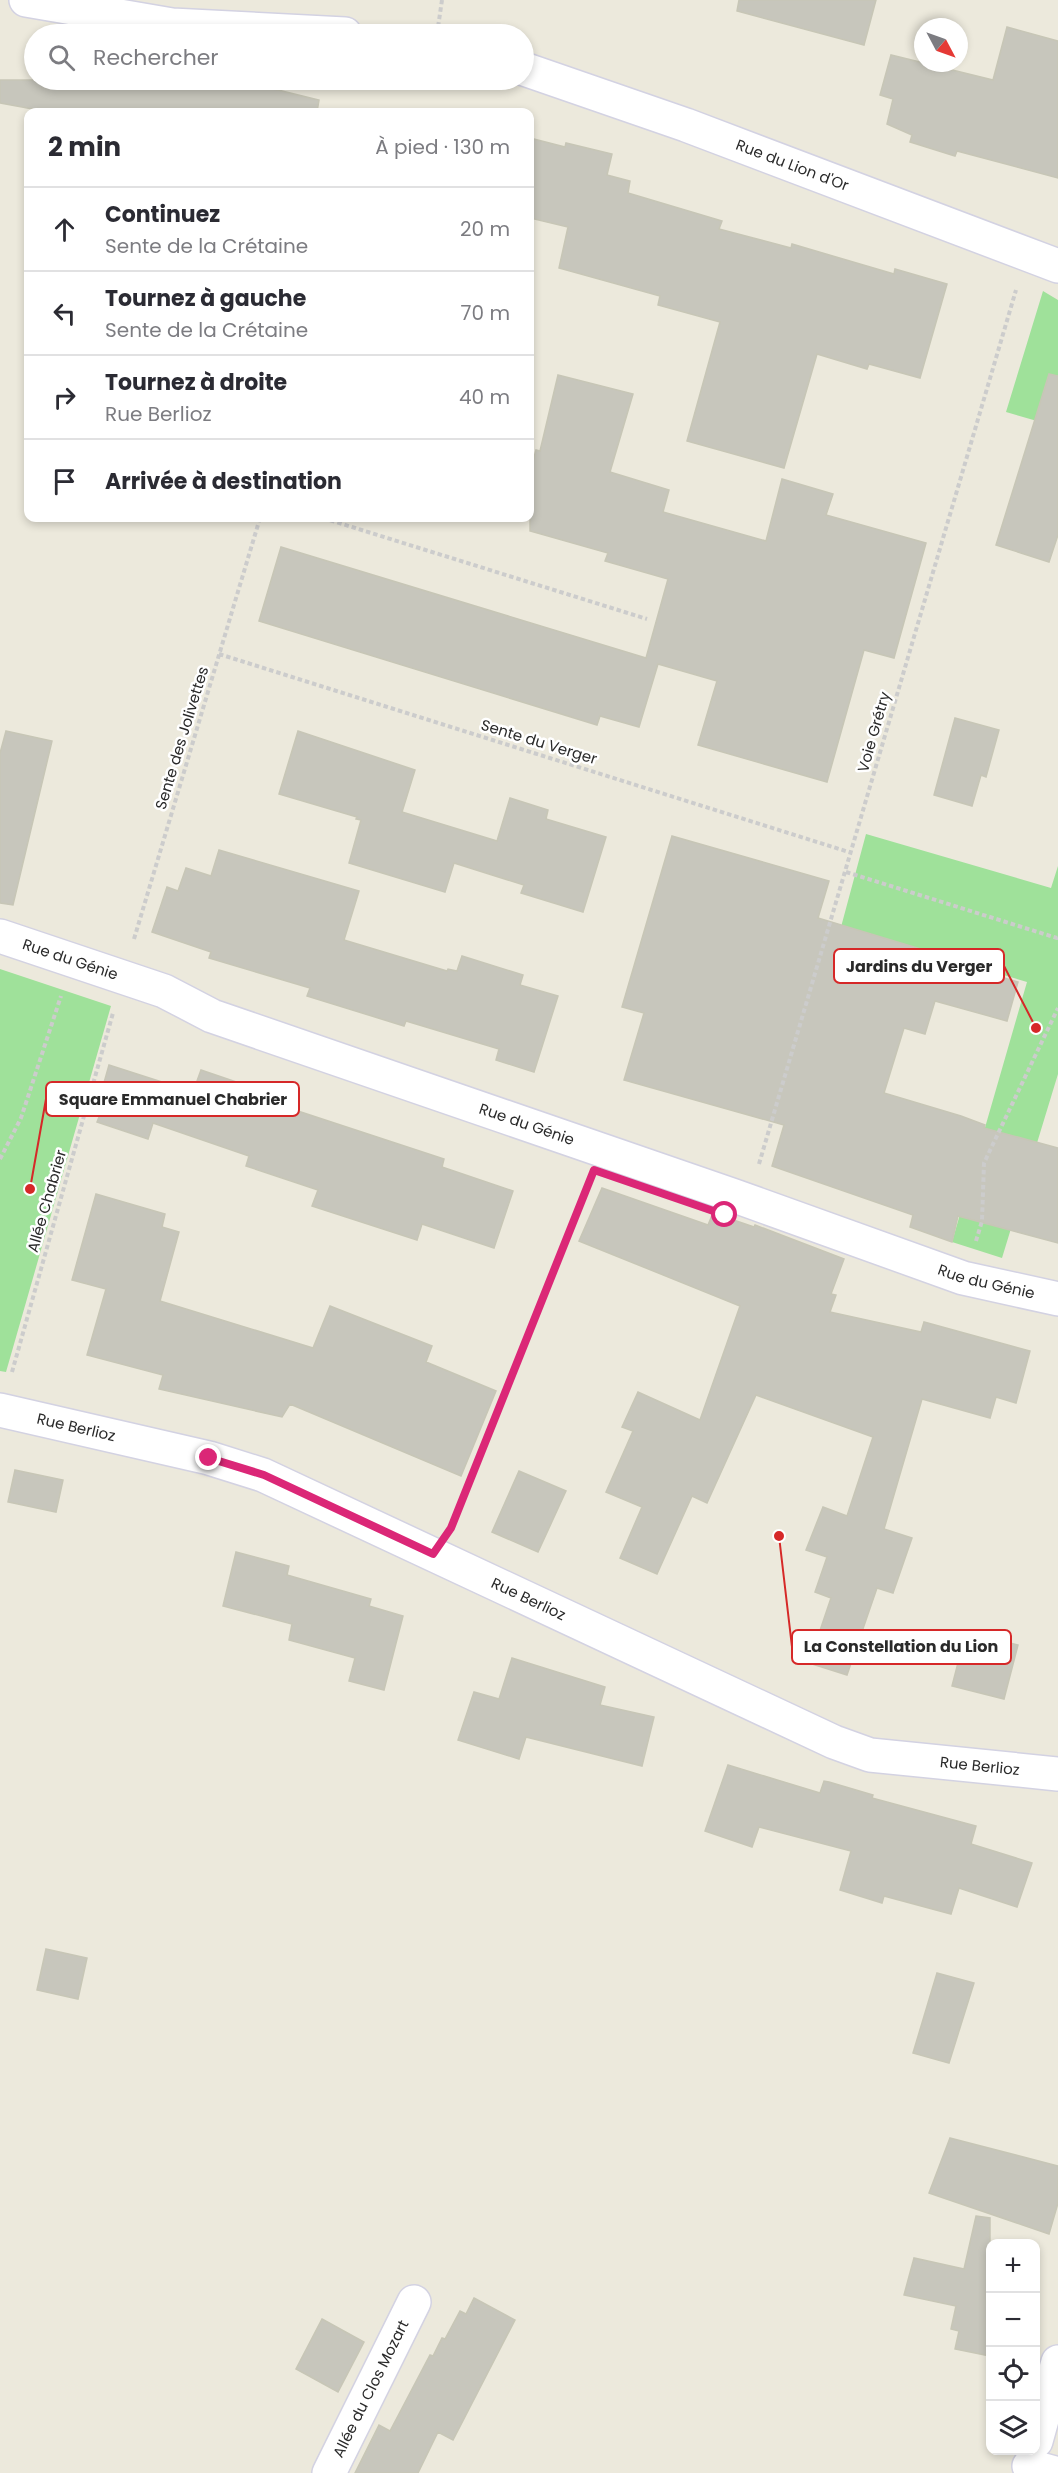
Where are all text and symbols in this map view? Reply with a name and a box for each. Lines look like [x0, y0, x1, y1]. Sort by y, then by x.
north arrow [914, 18, 968, 72]
search box [24, 24, 534, 90]
icon: search [45, 41, 78, 74]
text: Rechercher [93, 42, 219, 73]
text: 2 min [48, 129, 121, 165]
text: À pied · 130 m [375, 133, 510, 161]
street label: Rue du Lion d'Or [733, 134, 852, 196]
text: Continuez [105, 199, 220, 230]
icon: ahead [48, 213, 81, 246]
text: 20 m [460, 215, 510, 243]
text: Sente de la Crétaine [105, 232, 308, 260]
text: Tournez à gauche [105, 283, 306, 314]
icon: left [48, 297, 81, 330]
text: 70 m [461, 299, 510, 327]
text: Sente de la Crétaine [105, 316, 308, 344]
text: Tournez à droite [105, 367, 287, 398]
icon: right [48, 381, 81, 414]
text: 40 m [459, 383, 510, 411]
text: Rue Berlioz [105, 400, 212, 428]
icon: arrive [48, 465, 81, 498]
text: Arrivée à destination [105, 466, 342, 497]
street label: Sente des Jolivettes [150, 664, 213, 812]
street label: Voie Grétry [852, 689, 895, 775]
street label: Sente du Verger [479, 714, 600, 769]
street label: Rue du Génie [20, 933, 121, 985]
callout: Jardins du Verger [834, 949, 1004, 983]
text: Jardins du Verger [846, 955, 992, 978]
callout: Square Emmanuel Chabrier [46, 1082, 299, 1116]
text: Square Emmanuel Chabrier [59, 1088, 287, 1111]
street label: Rue du Génie [477, 1098, 577, 1150]
street label: Allée Chabrier [22, 1147, 71, 1255]
route start [711, 1201, 737, 1227]
street label: Rue du Génie [935, 1259, 1037, 1304]
street label: Rue Berlioz [35, 1408, 118, 1446]
route end [195, 1444, 221, 1470]
street label: Rue Berlioz [488, 1572, 569, 1625]
callout: La Constellation du Lion [792, 1630, 1011, 1664]
text: La Constellation du Lion [804, 1635, 998, 1658]
street label: Rue Berlioz [939, 1751, 1021, 1780]
map controls [986, 2239, 1040, 2455]
button: + [986, 2239, 1040, 2293]
button: − [986, 2293, 1040, 2347]
street label: Allée du Clos Mozart [327, 2316, 413, 2461]
button: locate [986, 2347, 1040, 2401]
button: layers [986, 2401, 1040, 2455]

